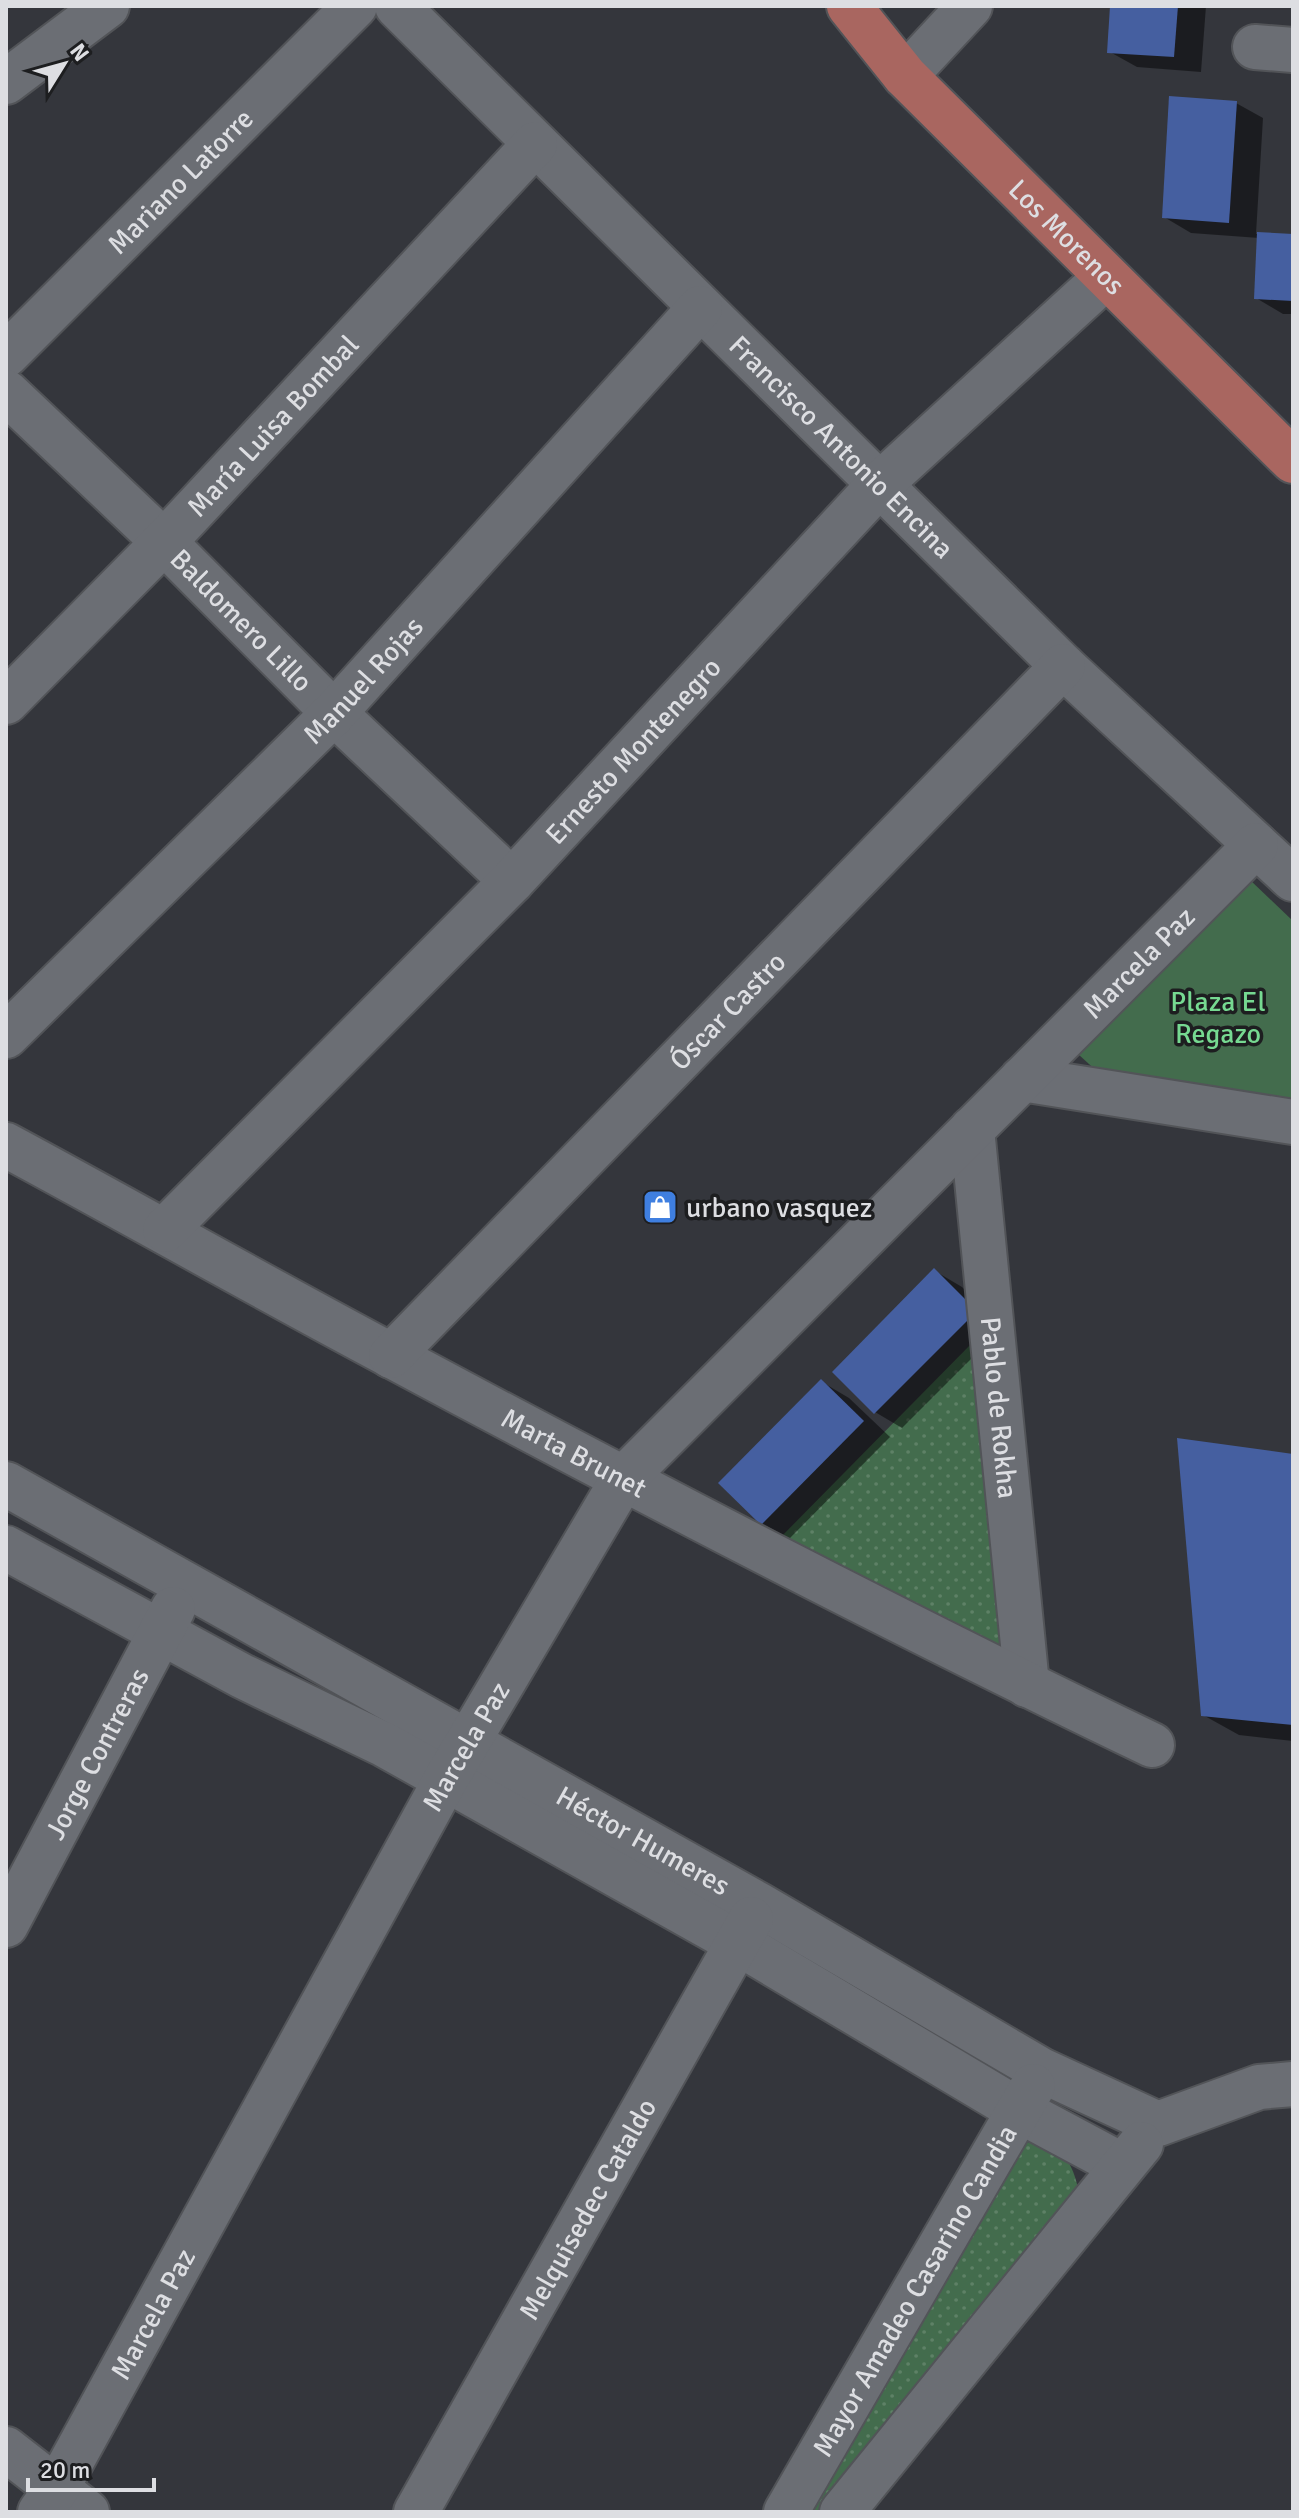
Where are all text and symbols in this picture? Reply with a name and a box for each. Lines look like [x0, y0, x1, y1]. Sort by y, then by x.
north arrow [24, 24, 104, 104]
text: N [64, 38, 95, 67]
street label: Mariano Latorre [101, 102, 261, 262]
street label: Los Morenos [1001, 173, 1132, 302]
street label: María Luisa Bombal [180, 328, 366, 524]
street label: Francisco Antonio Encina [722, 329, 960, 566]
street label: Baldomero Lillo [163, 542, 319, 699]
street label: Manuel Rojas [297, 610, 431, 752]
street label: Ernesto Montenegro [539, 651, 729, 852]
street label: Marcela Paz [1076, 900, 1202, 1027]
street label: Óscar Castro [663, 945, 793, 1078]
park label: Plaza El Regazo [1170, 985, 1266, 1051]
shop icon: urbano vasquez [641, 1188, 679, 1226]
place label: urbano vasquez [686, 1191, 872, 1225]
street label: Pablo de Rokha [973, 1315, 1024, 1500]
street label: Marta Brunet [495, 1401, 652, 1506]
street label: Jorge Contreras [38, 1663, 157, 1845]
street label: Marcela Paz [415, 1676, 517, 1818]
street label: Héctor Humeres [550, 1779, 735, 1903]
street label: Melquisedec Cataldo [512, 2093, 664, 2326]
street label: Mayor Amadeo Casarino Candia [806, 2119, 1025, 2463]
street label: Marcela Paz [104, 2243, 203, 2386]
scale bar [28, 2442, 154, 2492]
text: 20 m [40, 2455, 90, 2485]

